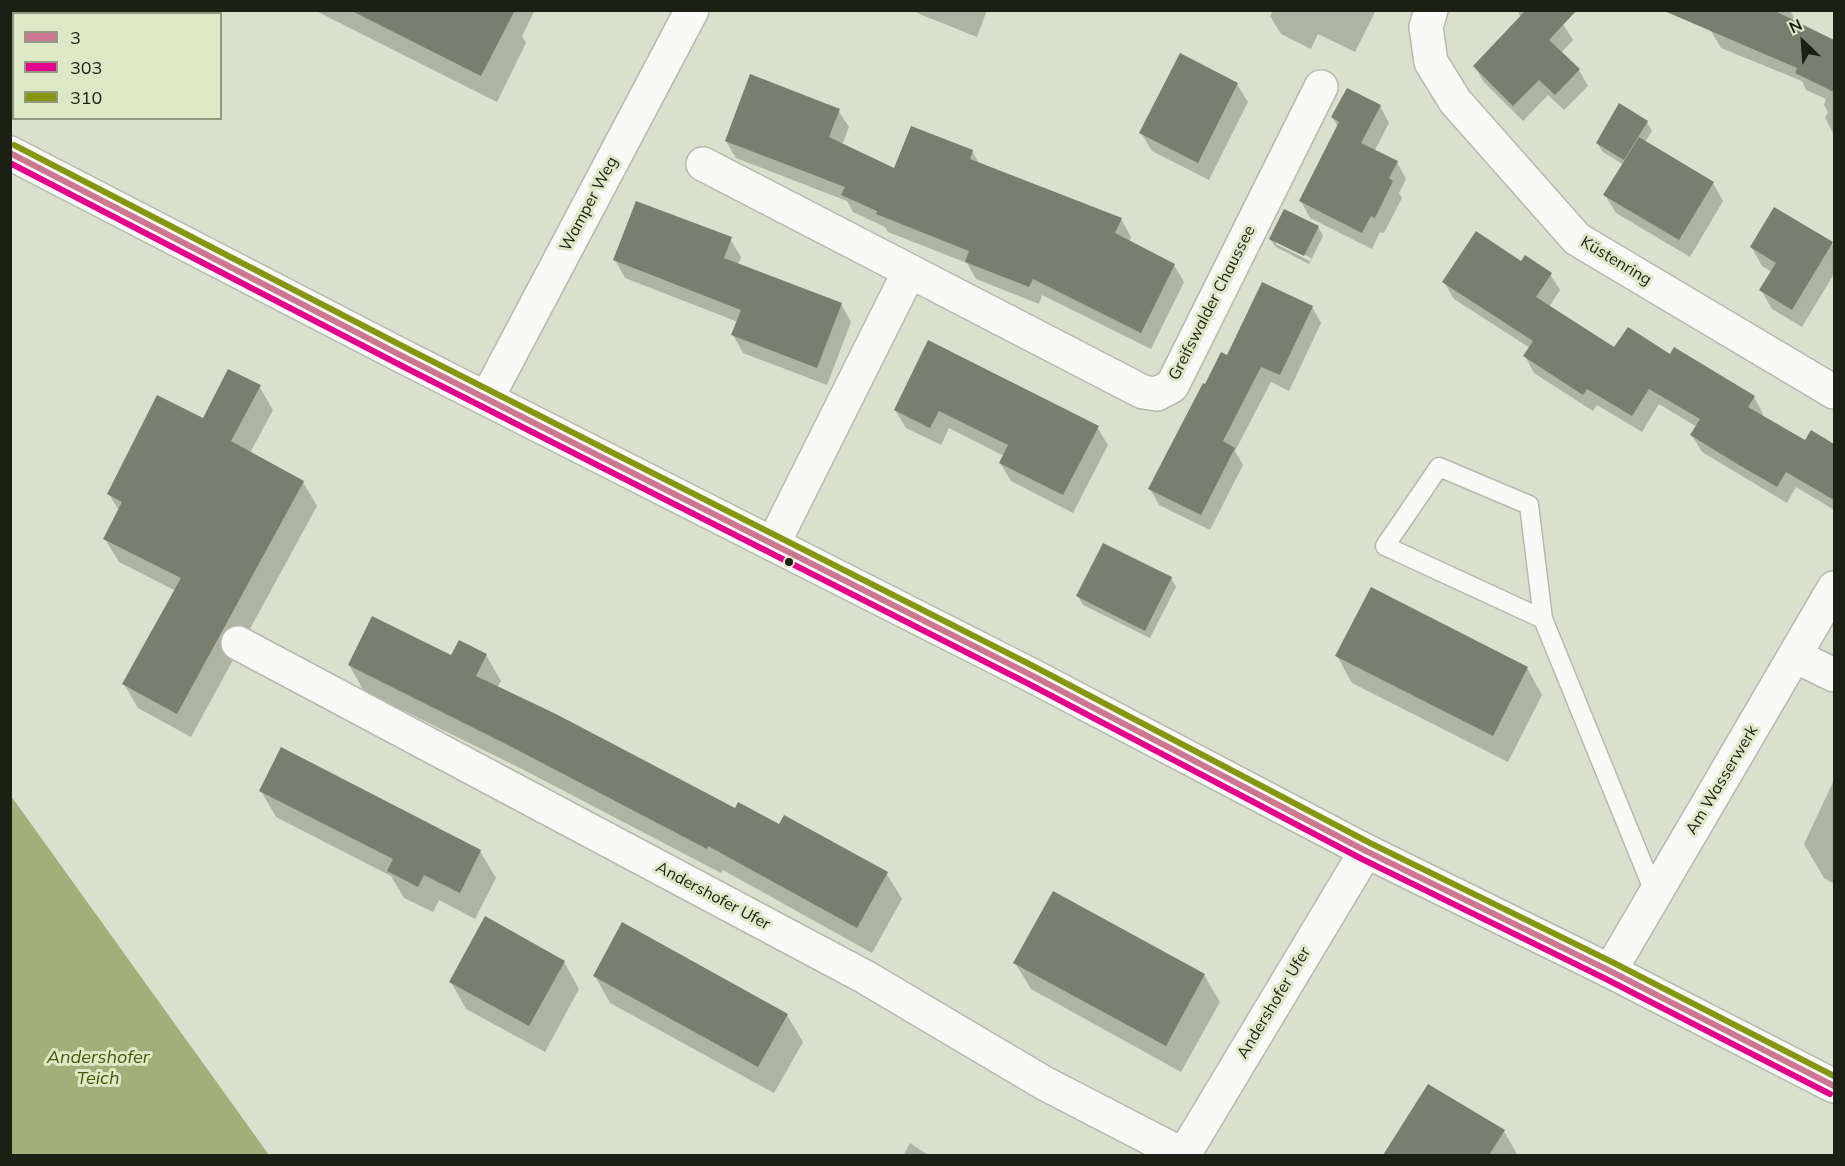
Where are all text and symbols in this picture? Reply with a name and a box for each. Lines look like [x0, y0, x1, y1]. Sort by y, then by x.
legend [12, 12, 222, 120]
north arrow [1773, 12, 1833, 72]
text: N [1786, 14, 1805, 37]
text: 3 [70, 26, 81, 49]
text: 303 [70, 56, 102, 79]
text: 310 [70, 86, 102, 109]
street label: Wamper Weg [556, 154, 622, 254]
street label: Greifswalder Chaussee [1165, 223, 1259, 383]
street label: Küstenring [1577, 232, 1655, 290]
unlabelled marker [783, 556, 795, 568]
street label: Am Wasserwerk [1682, 722, 1762, 838]
street label: Andershofer Ufer [653, 858, 773, 934]
street label: Andershofer Ufer [1233, 944, 1315, 1062]
water label: Andershofer Teich [47, 1047, 149, 1090]

